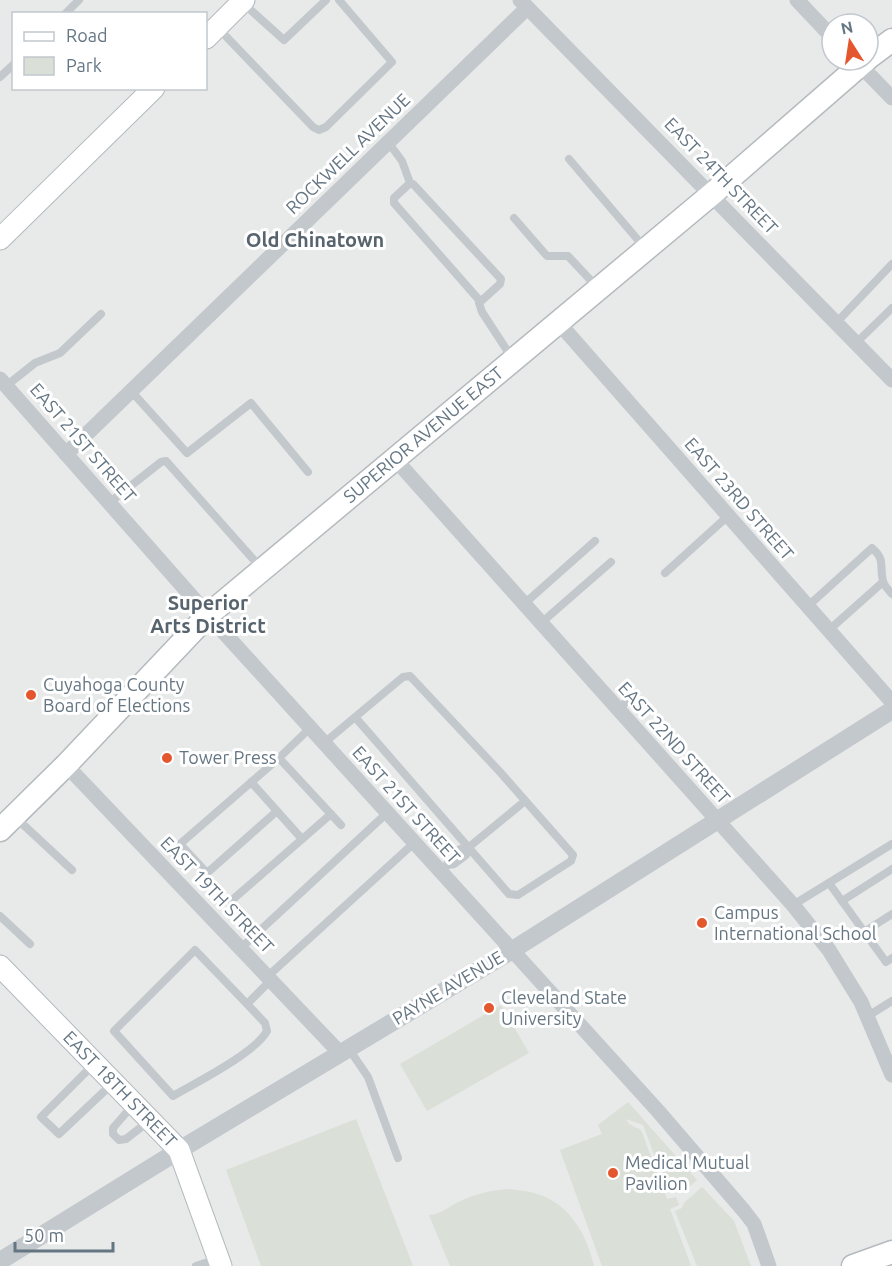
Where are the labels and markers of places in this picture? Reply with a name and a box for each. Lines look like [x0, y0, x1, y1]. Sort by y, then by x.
place label: Cuyahoga County Board of Elections [43, 674, 191, 715]
marker: Cuyahoga County Board of Elections [24, 688, 38, 702]
place label: Tower Press [179, 747, 277, 767]
marker: Tower Press [160, 751, 174, 765]
place label: Campus International School [714, 902, 877, 943]
marker: Campus International School [695, 916, 709, 930]
place label: Cleveland State University [501, 987, 627, 1028]
marker: Cleveland State University [482, 1001, 496, 1015]
place label: Medical Mutual Pavilion [625, 1152, 749, 1193]
marker: Medical Mutual Pavilion [606, 1166, 620, 1180]

